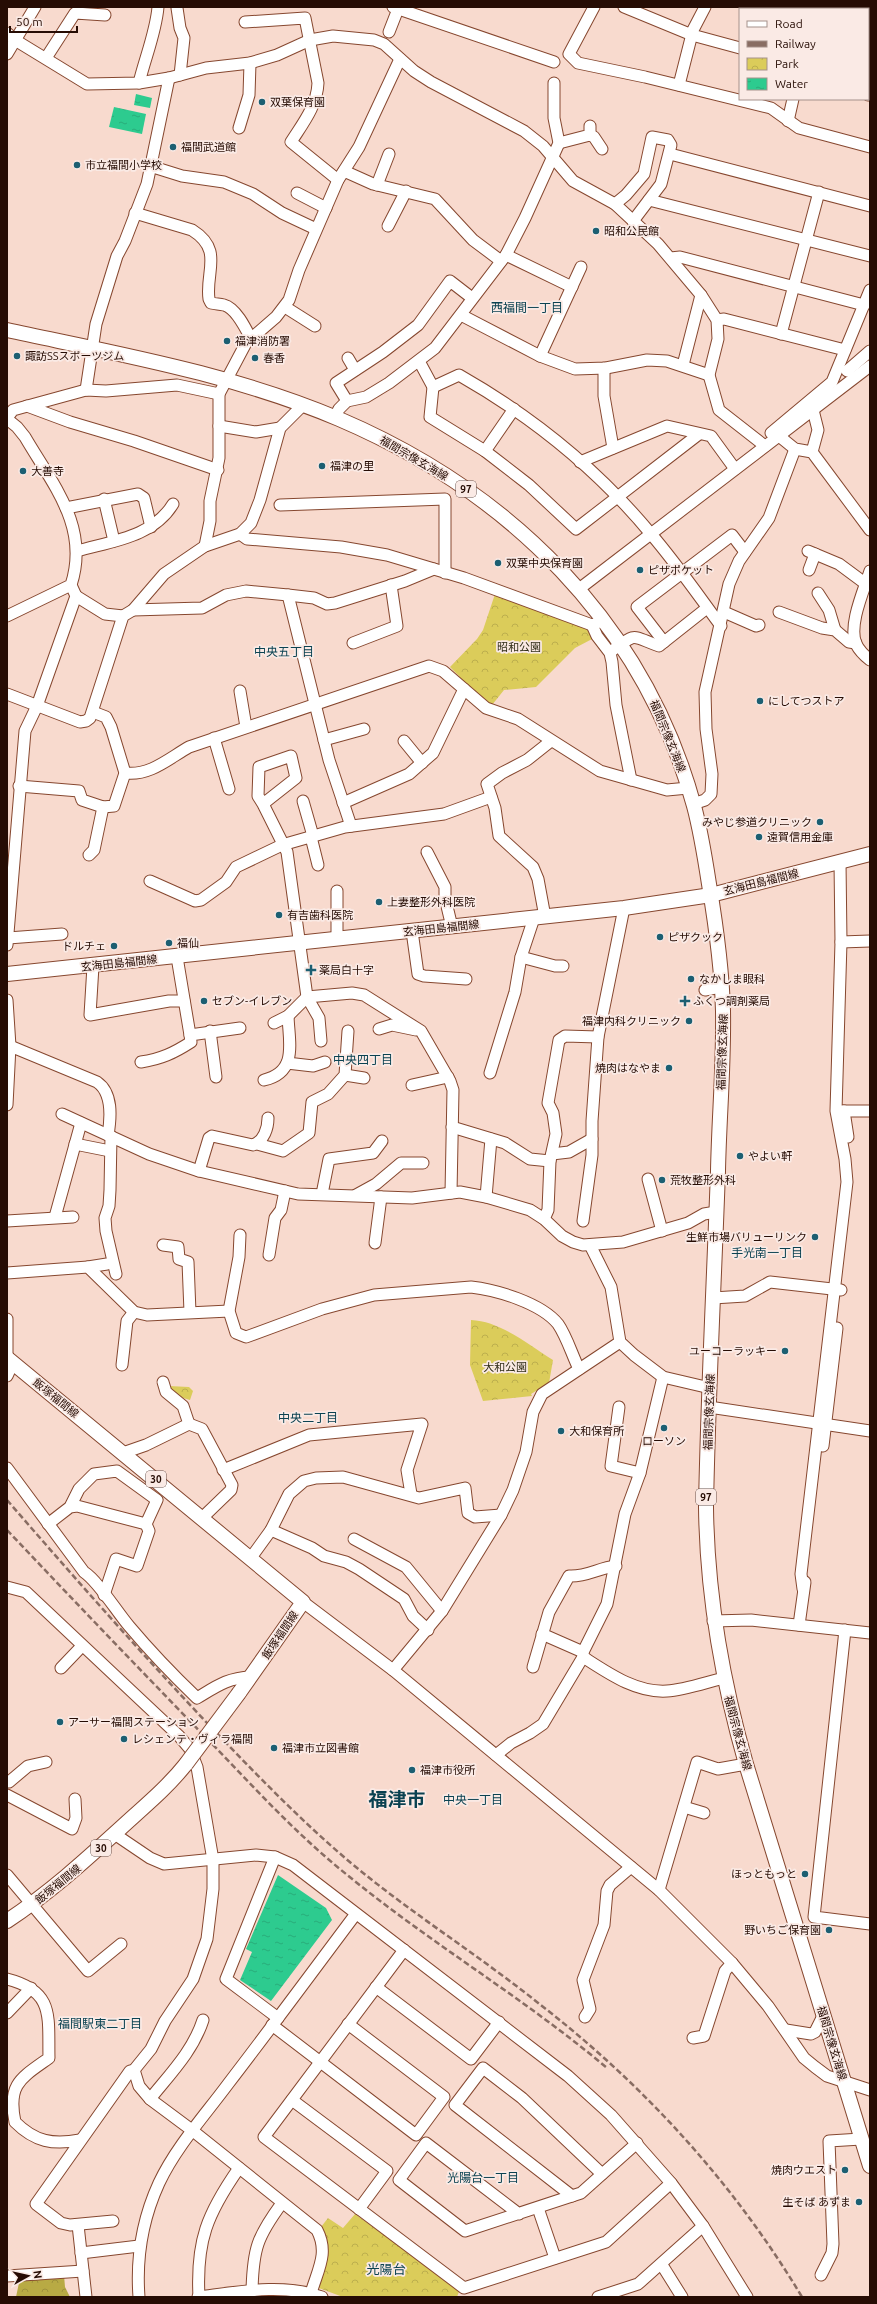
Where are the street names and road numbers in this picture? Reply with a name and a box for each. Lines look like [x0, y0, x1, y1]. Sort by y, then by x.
street label: 福間宗像玄海線 [378, 434, 450, 482]
road number: 97 [456, 481, 476, 497]
street label: 福間宗像玄海線 [648, 698, 688, 774]
street label: 玄海田島福間線 [722, 867, 800, 897]
street label: 玄海田島福間線 [402, 918, 480, 938]
street label: 玄海田島福間線 [80, 953, 158, 973]
street label: 福間宗像玄海線 [715, 1013, 729, 1091]
street label: 福間宗像玄海線 [702, 1373, 716, 1451]
street label: 飯塚福間線 [31, 1376, 81, 1420]
road number: 30 [146, 1471, 166, 1487]
road number: 97 [696, 1489, 716, 1505]
street label: 飯塚福間線 [260, 1609, 300, 1661]
street label: 福間宗像玄海線 [722, 1694, 754, 1772]
road number: 30 [91, 1840, 111, 1856]
street label: 飯塚福間線 [33, 1862, 83, 1906]
street label: 福間宗像玄海線 [815, 2004, 849, 2082]

